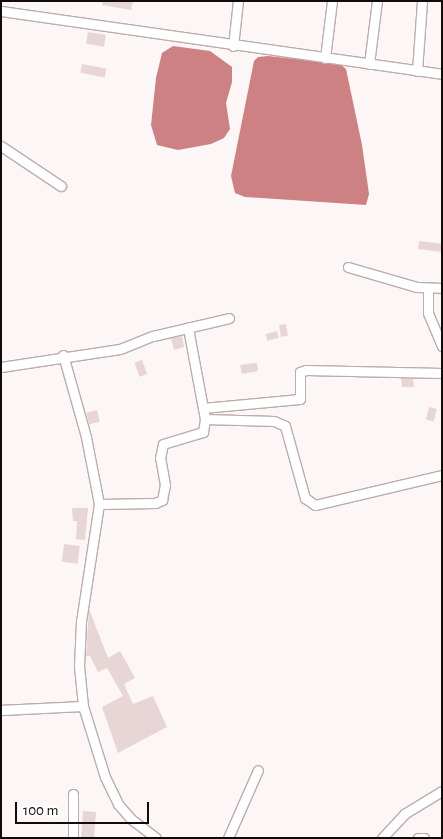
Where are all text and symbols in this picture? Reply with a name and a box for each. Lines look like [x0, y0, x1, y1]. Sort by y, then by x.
scale bar [18, 792, 151, 824]
text: 100 m [23, 803, 58, 818]

